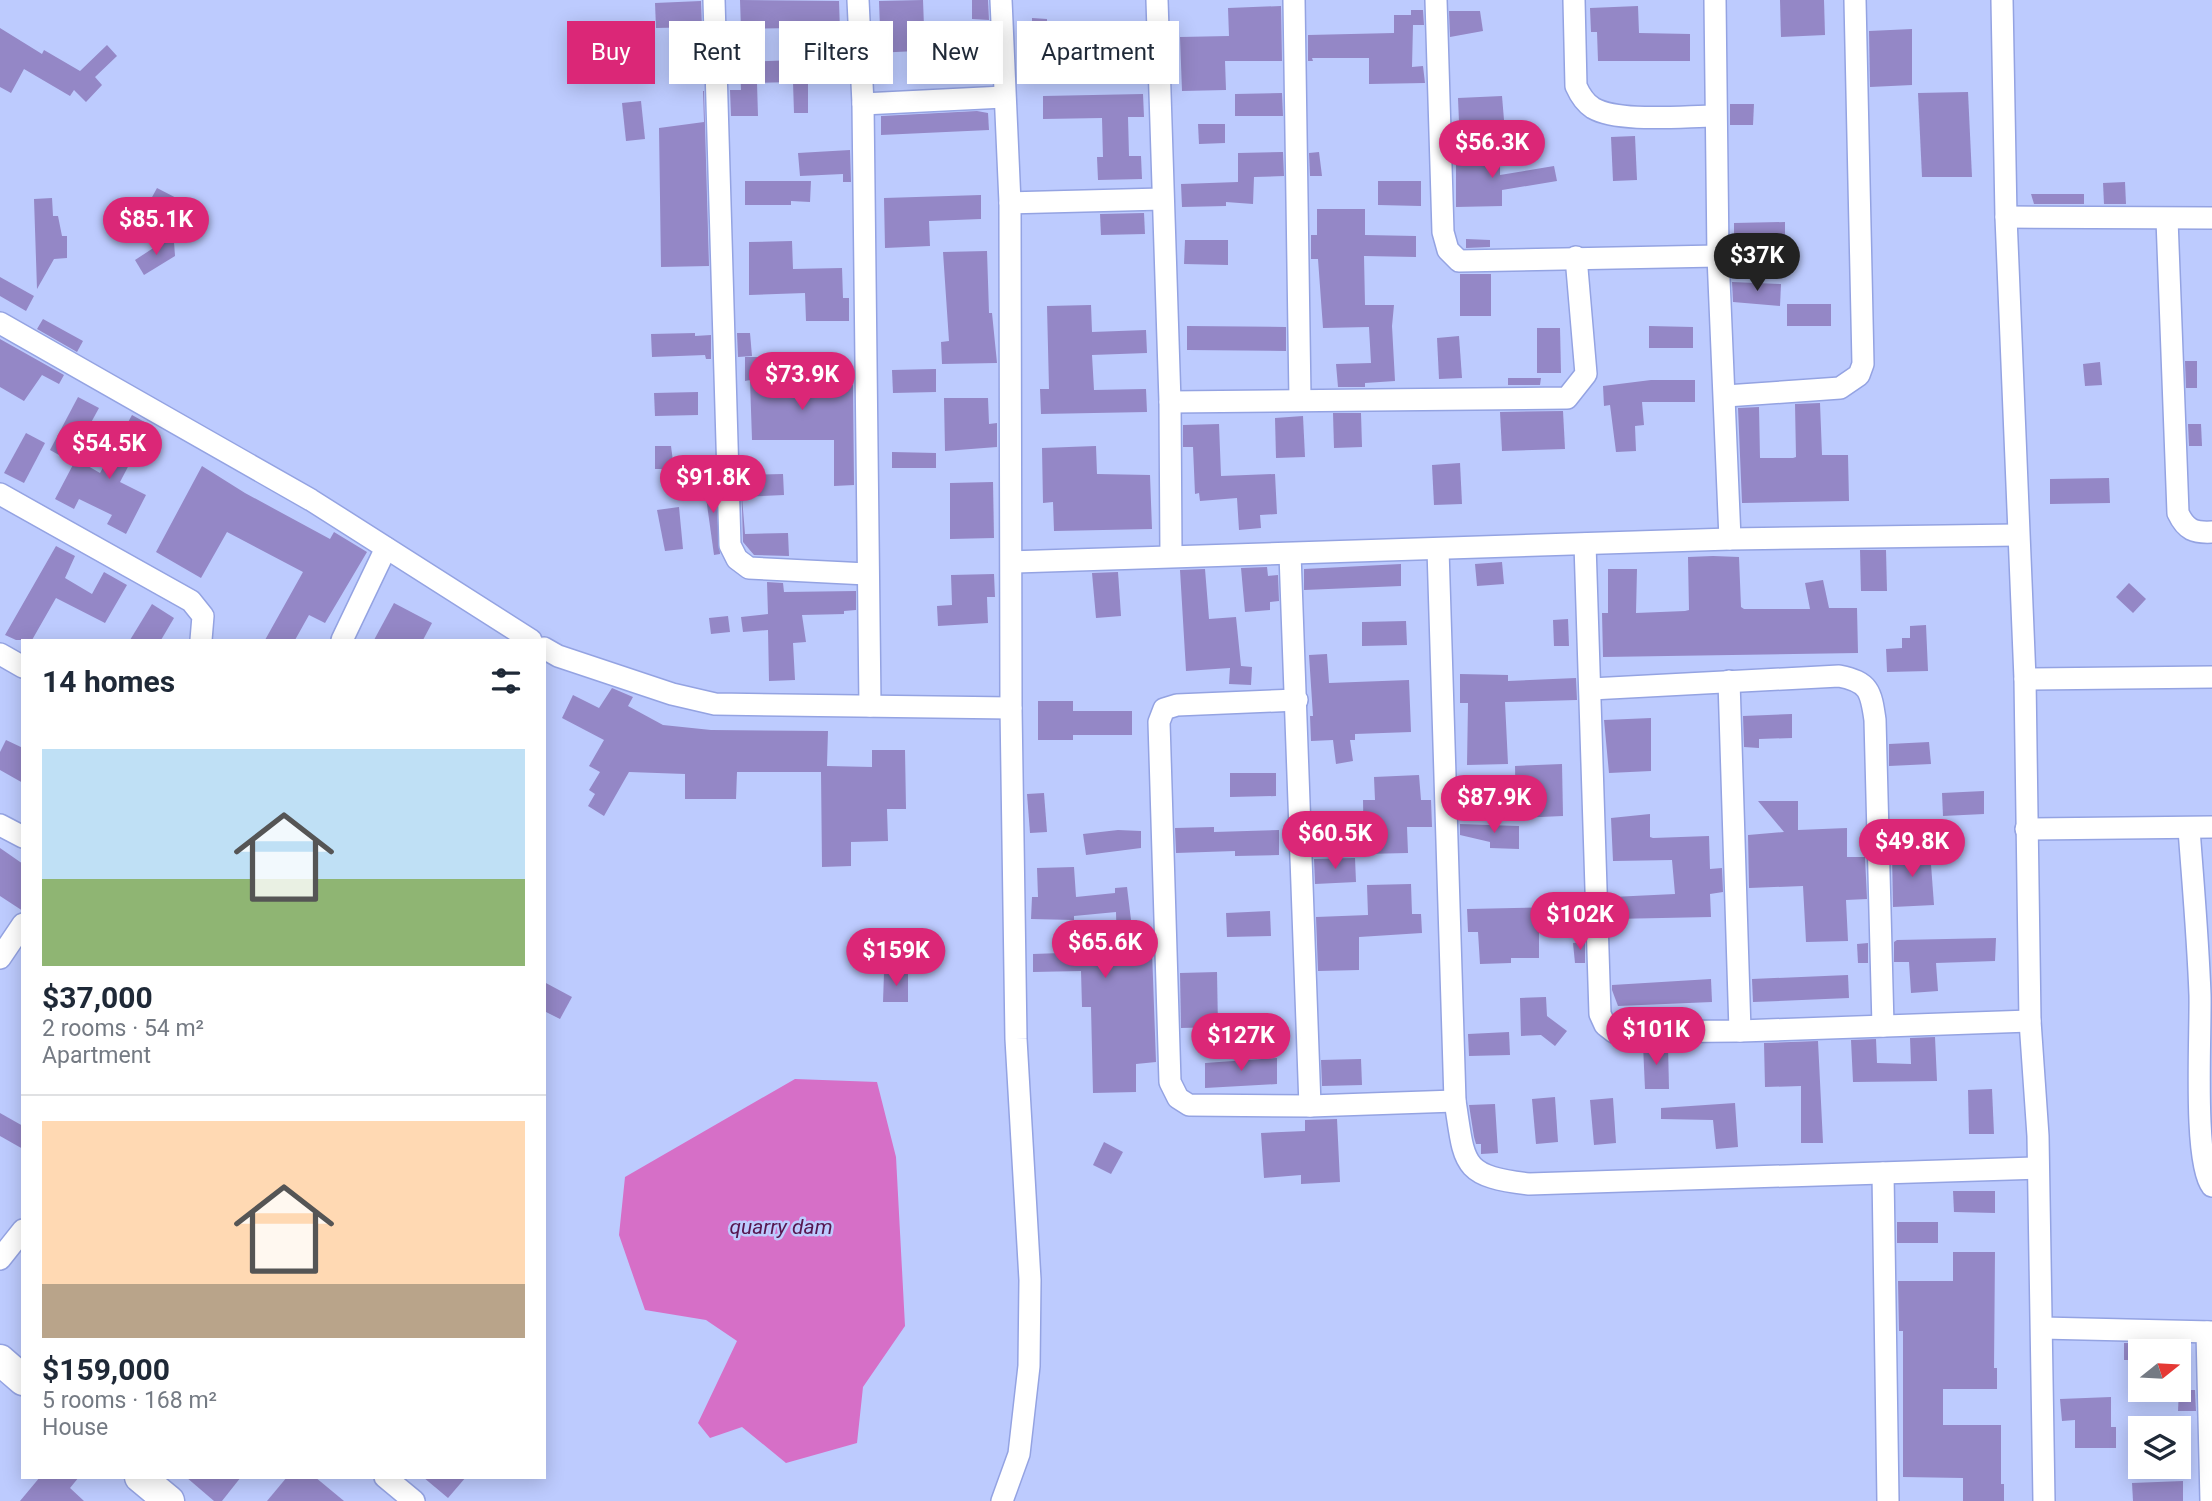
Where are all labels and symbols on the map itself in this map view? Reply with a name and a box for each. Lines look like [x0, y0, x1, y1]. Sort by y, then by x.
pin: $56.3K [1435, 120, 1549, 180]
pin: $85.1K [99, 198, 213, 257]
pin: $37K [1716, 233, 1798, 293]
pin: $73.9K [745, 352, 859, 412]
pin: $54.5K [52, 421, 166, 481]
pin: $91.8K [656, 456, 770, 515]
pin: $87.9K [1437, 776, 1551, 835]
pin: $60.5K [1278, 812, 1392, 871]
pin: $49.8K [1855, 820, 1969, 879]
pin: $102K [1531, 892, 1629, 952]
pin: $65.6K [1048, 920, 1162, 980]
pin: $159K [847, 928, 945, 988]
pin: $101K [1607, 1007, 1705, 1067]
pin: $127K [1192, 1014, 1290, 1073]
water label: quarry dam [729, 1215, 833, 1239]
north arrow [2128, 1339, 2191, 1402]

